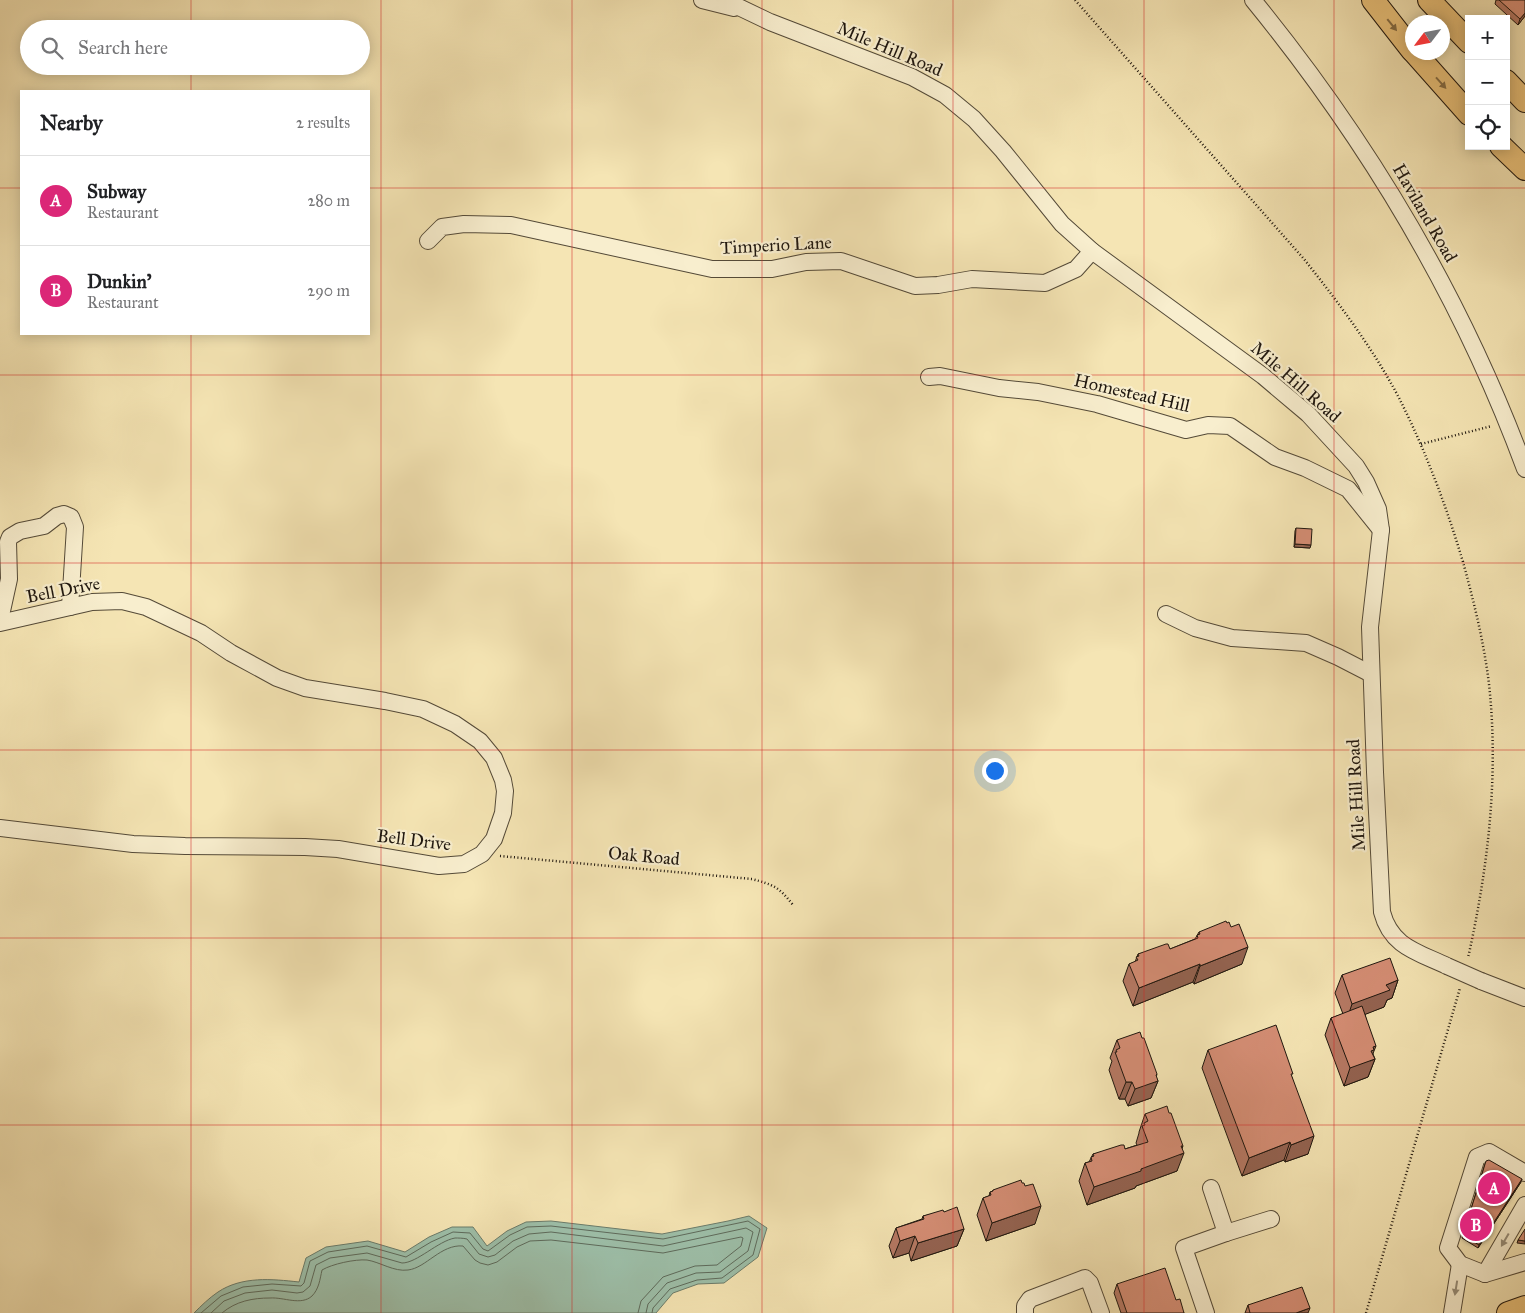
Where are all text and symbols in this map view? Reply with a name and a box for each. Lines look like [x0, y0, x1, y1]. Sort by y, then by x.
north arrow [1405, 15, 1450, 60]
map controls [1465, 15, 1510, 150]
button: + [1465, 15, 1510, 60]
street label: Mile Hill Road [834, 17, 946, 81]
one-way arrow [1387, 19, 1398, 32]
search box [20, 20, 370, 75]
icon: search [38, 34, 66, 62]
text: Search here [78, 36, 168, 59]
button: − [1465, 60, 1510, 105]
one-way arrow [1435, 77, 1447, 89]
button: locate [1465, 105, 1510, 150]
text: Nearby [40, 110, 103, 136]
text: 2 results [296, 113, 350, 132]
street label: Haviland Road [1388, 160, 1462, 266]
text: Subway [87, 180, 146, 203]
text: A [51, 191, 61, 210]
text: 280 m [307, 191, 350, 210]
text: Restaurant [87, 203, 159, 222]
street label: Timperio Lane [720, 231, 832, 259]
text: Dunkin' [87, 270, 151, 293]
text: B [51, 281, 61, 300]
text: 290 m [307, 281, 350, 300]
text: Restaurant [87, 293, 159, 312]
street label: Mile Hill Road [1246, 337, 1346, 427]
street label: Homestead Hill [1072, 369, 1192, 417]
street label: Bell Drive [24, 572, 102, 608]
street label: Mile Hill Road [1342, 738, 1370, 852]
your location [982, 758, 1008, 784]
street label: Bell Drive [376, 825, 452, 855]
street label: Oak Road [607, 842, 681, 870]
pin: A [1478, 1169, 1510, 1207]
pin: B [1460, 1206, 1492, 1244]
one-way arrow [1501, 1232, 1509, 1247]
one-way arrow [1451, 1281, 1459, 1297]

